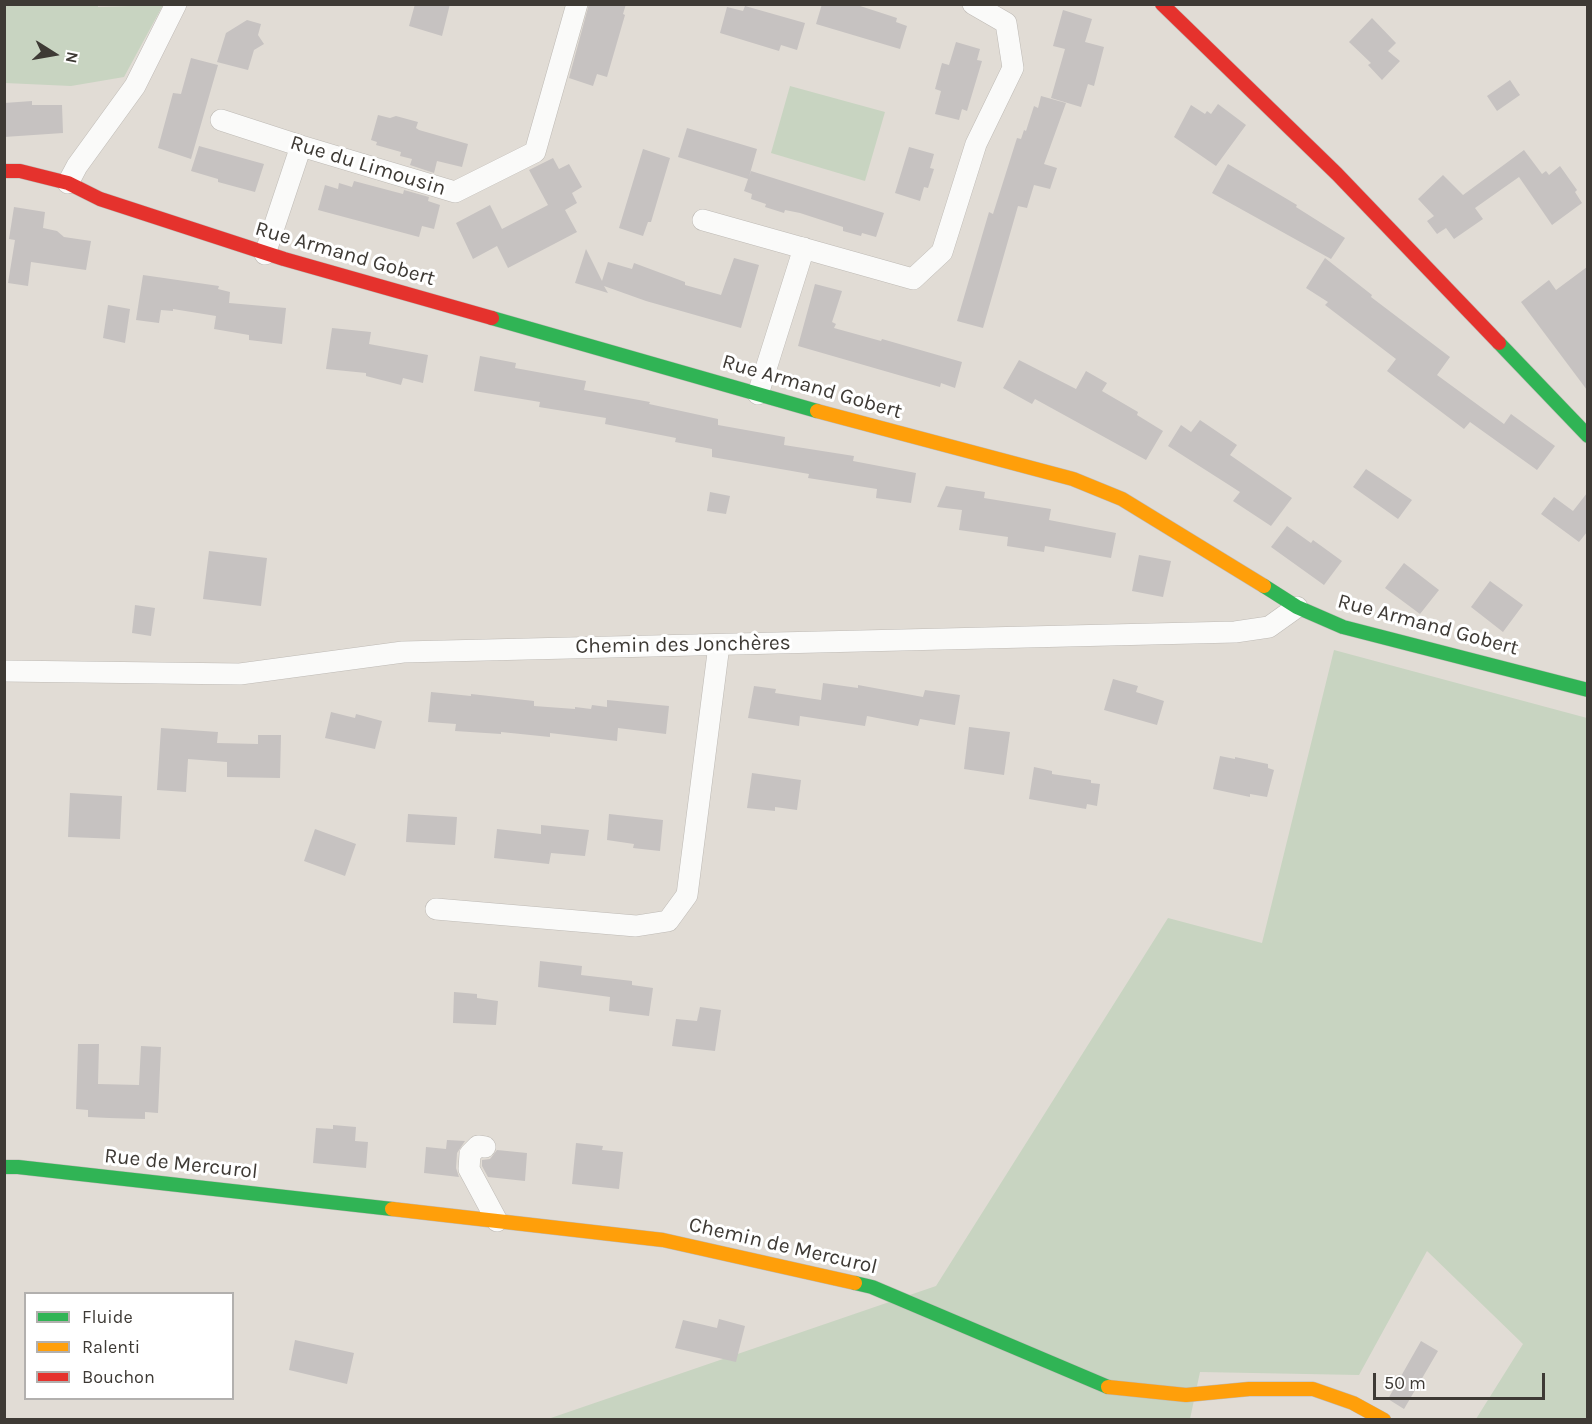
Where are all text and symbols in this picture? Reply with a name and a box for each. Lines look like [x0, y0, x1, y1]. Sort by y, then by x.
north arrow [24, 24, 84, 84]
text: N [62, 50, 83, 65]
street label: Rue du Limousin [287, 130, 449, 202]
street label: Rue Armand Gobert [252, 216, 438, 292]
street label: Rue Armand Gobert [719, 349, 905, 425]
street label: Rue Armand Gobert [1335, 589, 1521, 661]
street label: Chemin des Jonchères [575, 631, 791, 659]
street label: Rue de Mercurol [103, 1143, 259, 1185]
street label: Chemin de Mercurol [686, 1212, 880, 1280]
legend [24, 1292, 234, 1400]
text: Fluide [82, 1306, 133, 1328]
text: Ralenti [82, 1336, 140, 1358]
scale bar [1376, 1361, 1548, 1399]
text: Bouchon [82, 1366, 155, 1388]
text: 50 m [1384, 1372, 1426, 1394]

